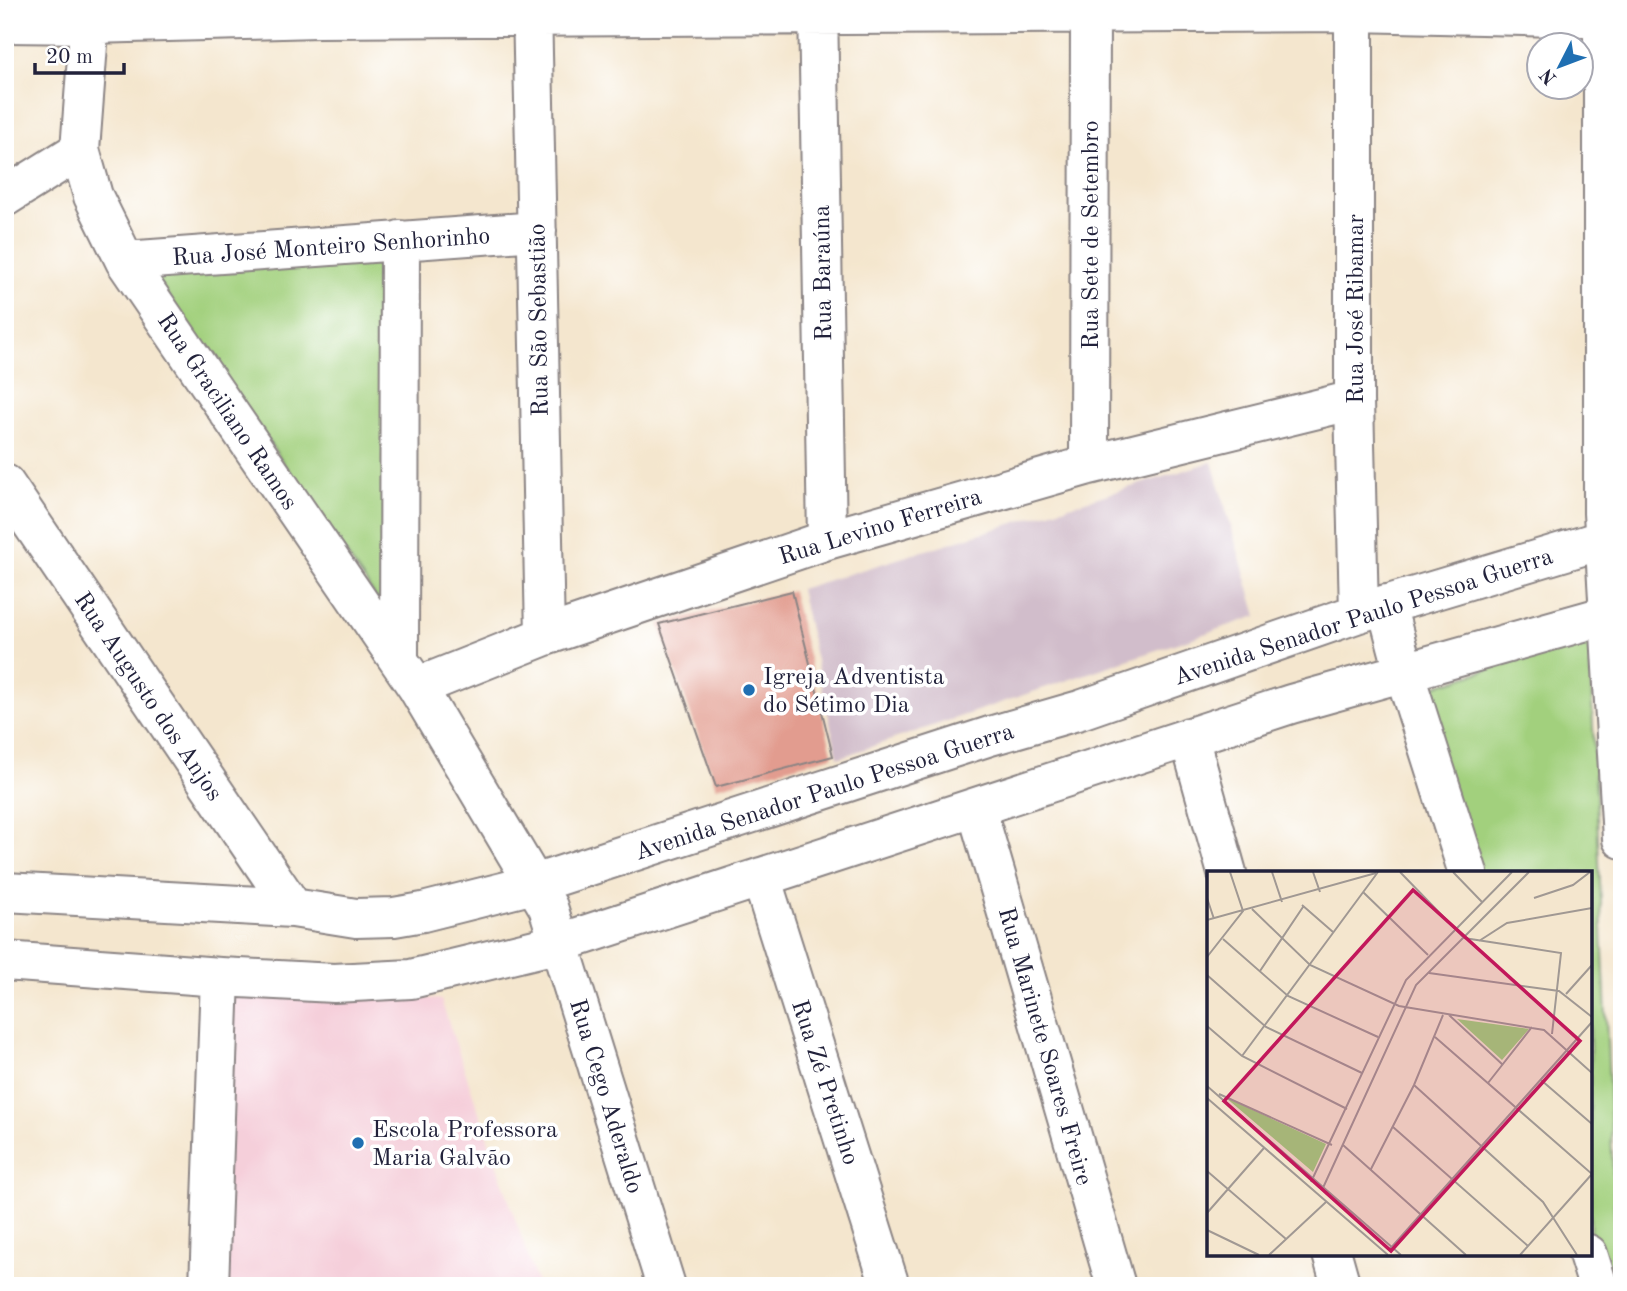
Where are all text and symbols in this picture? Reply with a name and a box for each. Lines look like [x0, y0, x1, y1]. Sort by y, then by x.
scale bar [35, 32, 124, 76]
north arrow [1526, 32, 1596, 102]
text: 20 m [46, 47, 93, 68]
text: N [1537, 64, 1561, 87]
street label: Rua Sete de Setembro [1080, 120, 1104, 350]
street label: Rua Baraúna [811, 204, 837, 341]
street label: Rua José Ribamar [1345, 214, 1369, 404]
street label: Rua São Sebastião [526, 223, 554, 417]
street label: Rua José Monteiro Senhorinho [171, 225, 491, 271]
street label: Rua Graciliano Ramos [152, 310, 301, 515]
street label: Rua Levino Ferreira [776, 486, 985, 570]
street label: Avenida Senador Paulo Pessoa Guerra [1171, 545, 1556, 691]
street label: Rua Augusto dos Anjos [69, 589, 226, 806]
place label: Igreja Adventista do Sétimo Dia [763, 666, 945, 718]
marker: Igreja Adventista do Sétimo Dia [741, 682, 757, 698]
street label: Avenida Senador Paulo Pessoa Guerra [632, 720, 1017, 866]
inset map [1207, 871, 1592, 1256]
street label: Rua Marinete Soares Freire [993, 905, 1095, 1188]
street label: Rua Cego Aderaldo [564, 997, 646, 1197]
street label: Rua Zé Pretinho [786, 997, 862, 1168]
place label: Escola Professora Maria Galvão [372, 1119, 558, 1171]
marker: Escola Professora Maria Galvão [350, 1135, 366, 1151]

